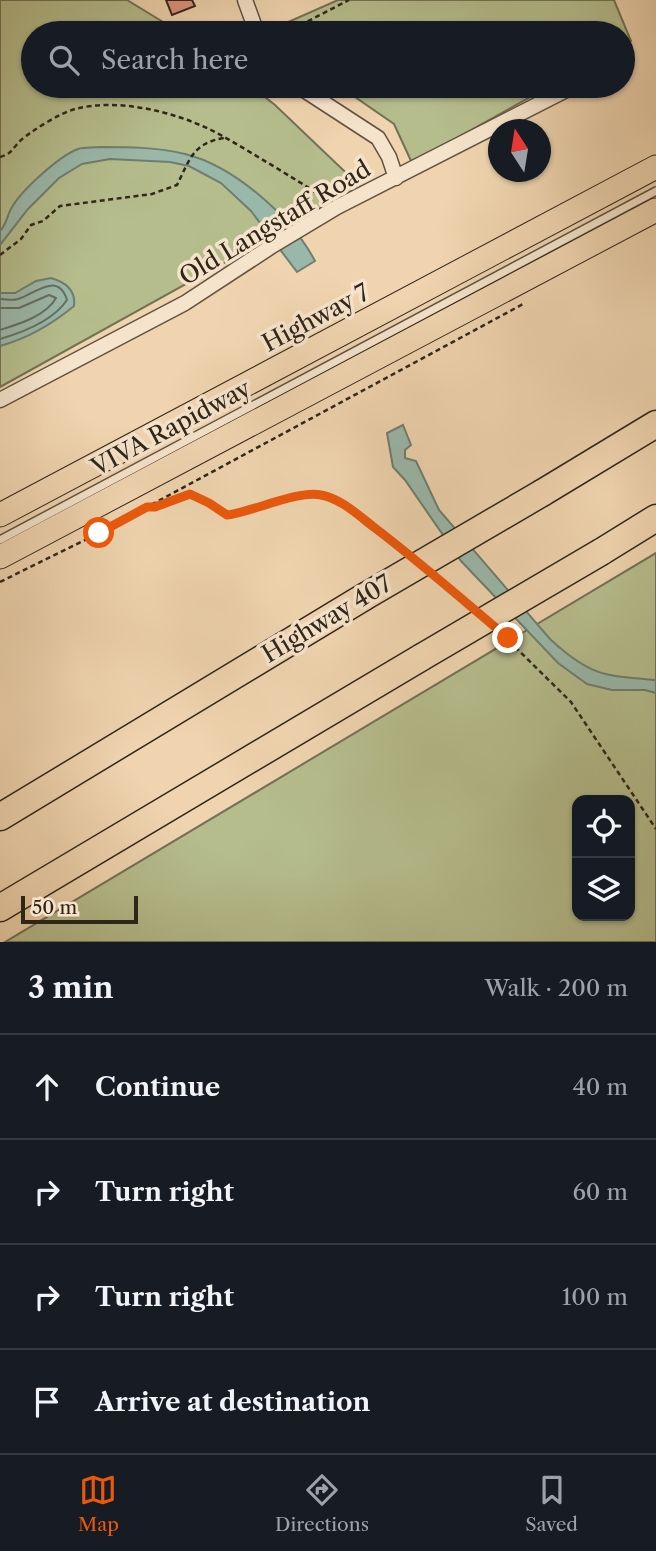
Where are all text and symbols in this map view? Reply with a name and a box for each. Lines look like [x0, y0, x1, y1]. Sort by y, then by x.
search box [21, 21, 635, 98]
icon: search [45, 41, 83, 79]
text: Search here [101, 44, 248, 76]
north arrow [488, 119, 551, 182]
street label: Old Langstaff Road [174, 154, 376, 291]
street label: Highway 7 [257, 277, 374, 358]
street label: VIVA Rapidway [85, 373, 256, 482]
route start [83, 517, 114, 548]
street label: Highway 407 [257, 568, 397, 669]
route end [492, 622, 523, 653]
map controls [572, 795, 635, 921]
button: locate [572, 795, 635, 858]
button: layers [572, 858, 635, 921]
scale bar [21, 893, 138, 925]
text: 50 m [32, 896, 77, 919]
text: 3 min [28, 969, 114, 1006]
text: Walk · 200 m [484, 974, 628, 1002]
icon: ahead [28, 1068, 66, 1106]
text: Continue [95, 1071, 220, 1103]
text: 40 m [573, 1073, 628, 1101]
icon: right [28, 1173, 66, 1211]
text: Turn right [95, 1176, 234, 1208]
text: 60 m [572, 1178, 628, 1206]
icon: right [28, 1278, 66, 1316]
text: Turn right [95, 1281, 234, 1313]
text: 100 m [562, 1283, 628, 1311]
icon: arrive [28, 1383, 66, 1421]
text: Arrive at destination [95, 1386, 370, 1418]
tab: Map [78, 1471, 119, 1536]
tab: Directions [275, 1471, 369, 1536]
tab: Saved [525, 1471, 578, 1536]

